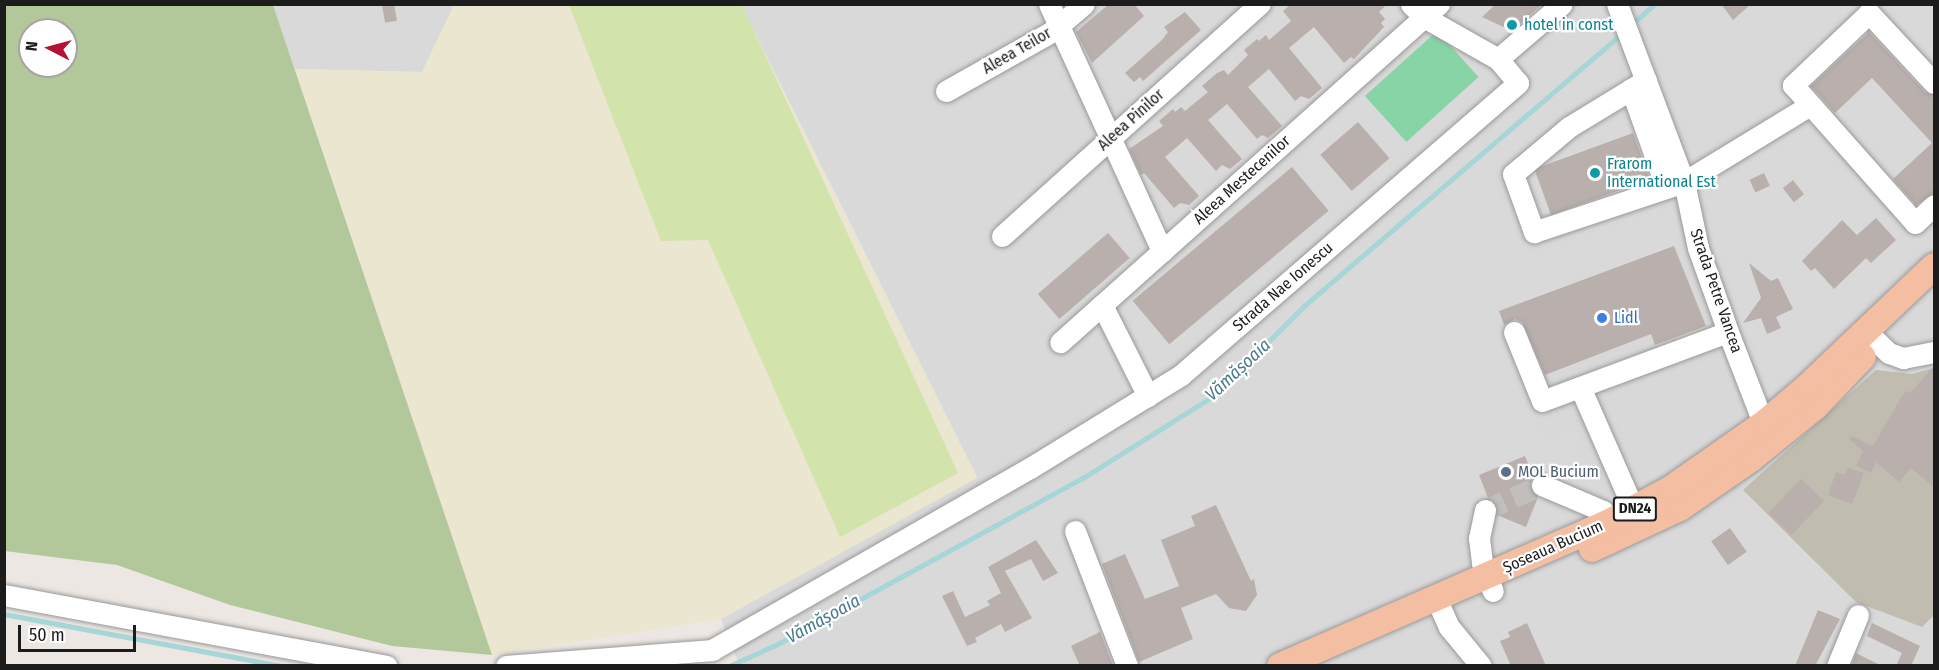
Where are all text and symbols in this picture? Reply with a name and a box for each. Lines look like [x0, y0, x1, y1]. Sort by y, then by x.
place label: hotel in const [1524, 15, 1613, 35]
north arrow [18, 18, 78, 78]
marker: hotel in const [1505, 18, 1519, 32]
street label: Aleea Teilor [979, 24, 1055, 78]
text: N [22, 41, 42, 52]
street label: Aleea Pinilor [1094, 85, 1168, 155]
street label: Aleea Mestecenilor [1190, 131, 1294, 229]
place label: Frarom International Est [1607, 154, 1716, 192]
marker: Frarom International Est [1588, 166, 1602, 180]
street label: Strada Petre Vancea [1686, 226, 1746, 356]
street label: Strada Nae Ionescu [1229, 238, 1337, 336]
place label: Lidl [1614, 308, 1638, 328]
marker: Lidl [1595, 311, 1609, 325]
water label: Vămășoaia [1201, 334, 1275, 406]
place label: MOL Bucium [1518, 462, 1599, 482]
marker: MOL Bucium [1499, 465, 1513, 479]
road number: DN24 [1612, 497, 1658, 521]
street label: Șoseaua Bucium [1500, 516, 1606, 578]
water label: Vămășoaia [782, 590, 864, 648]
scale bar [21, 613, 140, 651]
text: 50 m [29, 624, 65, 646]

